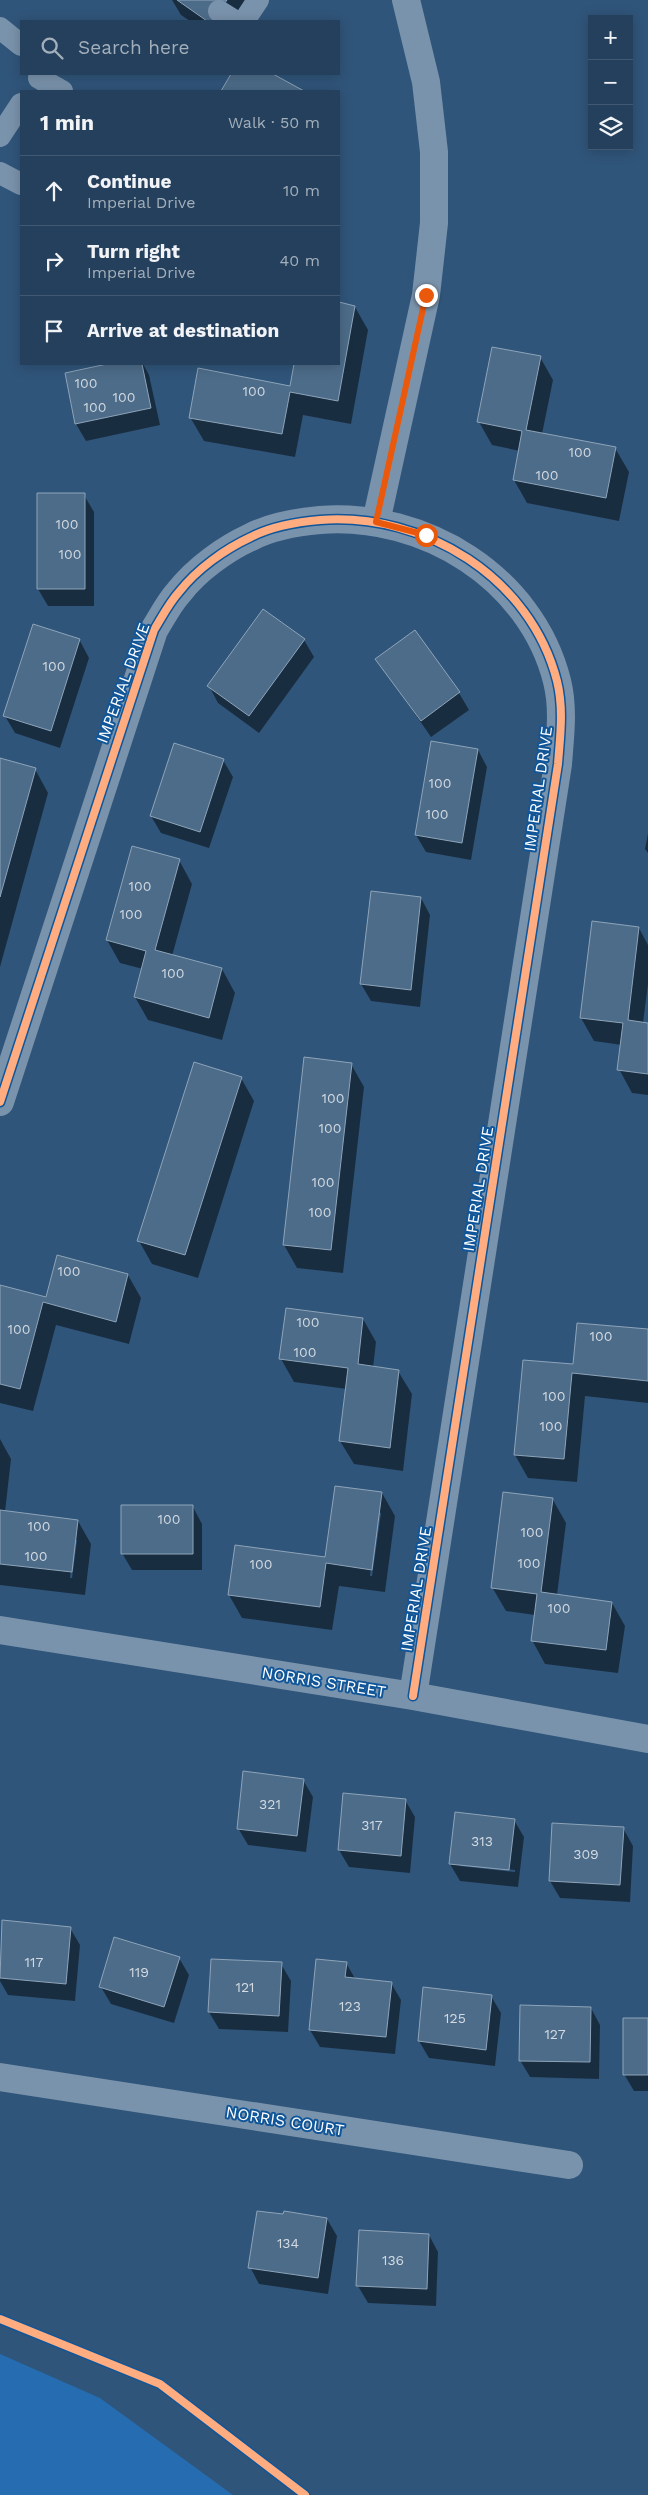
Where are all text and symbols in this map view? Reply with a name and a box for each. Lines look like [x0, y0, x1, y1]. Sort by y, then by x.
map controls [588, 15, 633, 150]
button: + [588, 15, 633, 60]
search box [20, 20, 340, 75]
icon: search [38, 34, 66, 62]
text: Search here [78, 36, 189, 59]
button: − [588, 60, 633, 105]
button: layers [588, 105, 633, 150]
text: 1 min [40, 110, 94, 135]
text: Walk · 50 m [228, 113, 320, 132]
text: Continue [87, 170, 171, 193]
icon: ahead [40, 177, 68, 205]
text: 10 m [283, 181, 320, 200]
text: Imperial Drive [87, 193, 196, 212]
text: Turn right [87, 240, 180, 263]
icon: right [40, 247, 68, 275]
text: 40 m [280, 251, 320, 270]
text: Imperial Drive [87, 263, 196, 282]
route end [415, 284, 438, 307]
icon: arrive [40, 317, 68, 345]
text: Arrive at destination [87, 319, 279, 342]
house number: 100 [75, 375, 97, 391]
house number: 100 [243, 383, 265, 399]
house number: 100 [113, 389, 135, 405]
house number: 100 [84, 399, 106, 415]
house number: 100 [569, 444, 591, 460]
house number: 100 [536, 467, 558, 483]
house number: 100 [56, 516, 78, 532]
route start [415, 524, 438, 547]
house number: 100 [59, 546, 81, 562]
street label: IMPERIAL DRIVE [92, 620, 154, 746]
house number: 100 [43, 658, 65, 674]
street label: IMPERIAL DRIVE [520, 725, 556, 853]
house number: 100 [429, 775, 451, 791]
house number: 100 [426, 806, 448, 822]
house number: 100 [129, 878, 151, 894]
house number: 100 [120, 906, 142, 922]
house number: 100 [162, 965, 184, 981]
house number: 100 [322, 1090, 344, 1106]
house number: 100 [319, 1120, 341, 1136]
street label: IMPERIAL DRIVE [459, 1125, 497, 1253]
house number: 100 [312, 1174, 334, 1190]
house number: 100 [309, 1204, 331, 1220]
house number: 100 [58, 1263, 80, 1279]
house number: 100 [297, 1314, 319, 1330]
house number: 100 [8, 1321, 30, 1337]
house number: 100 [590, 1328, 612, 1344]
house number: 100 [294, 1344, 316, 1360]
house number: 100 [543, 1388, 565, 1404]
house number: 100 [540, 1418, 562, 1434]
house number: 100 [158, 1511, 180, 1527]
house number: 100 [28, 1518, 50, 1534]
house number: 100 [521, 1524, 543, 1540]
street label: IMPERIAL DRIVE [397, 1525, 435, 1653]
house number: 100 [25, 1548, 47, 1564]
house number: 100 [518, 1555, 540, 1571]
house number: 100 [250, 1556, 272, 1572]
house number: 100 [548, 1600, 570, 1616]
street label: NORRIS STREET [260, 1663, 388, 1701]
house number: 321 [259, 1796, 281, 1812]
house number: 317 [361, 1817, 383, 1833]
house number: 313 [471, 1833, 493, 1849]
house number: 309 [573, 1846, 599, 1862]
house number: 117 [25, 1954, 44, 1970]
house number: 119 [129, 1964, 149, 1980]
house number: 121 [235, 1979, 255, 1995]
house number: 123 [339, 1998, 361, 2014]
house number: 125 [444, 2010, 466, 2026]
house number: 127 [544, 2026, 566, 2042]
street label: NORRIS COURT [224, 2102, 346, 2140]
house number: 134 [277, 2235, 299, 2251]
house number: 136 [382, 2252, 404, 2268]

